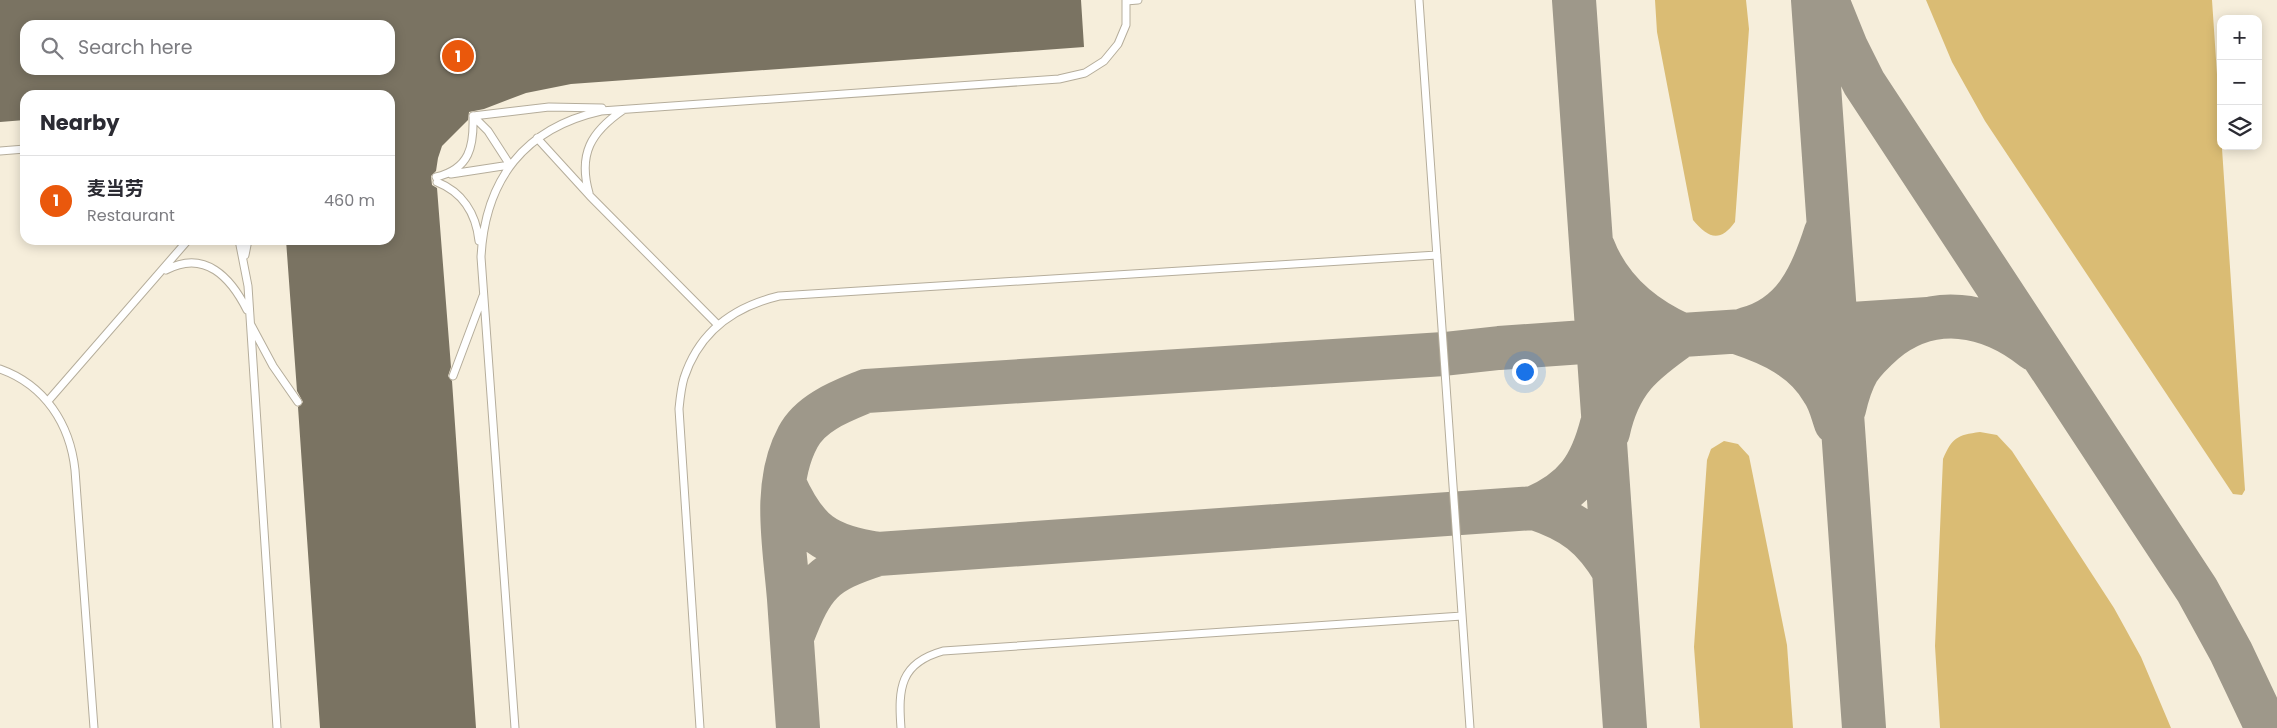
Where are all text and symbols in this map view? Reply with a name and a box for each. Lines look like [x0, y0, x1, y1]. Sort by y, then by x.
map controls [2217, 15, 2262, 150]
button: + [2217, 15, 2262, 60]
search box [20, 20, 395, 75]
icon: search [38, 34, 66, 62]
text: Search here [78, 34, 192, 61]
pin: 1 [442, 37, 474, 75]
button: − [2217, 60, 2262, 105]
button: layers [2217, 105, 2262, 150]
text: Nearby [40, 108, 120, 137]
text: 麦当劳 [87, 175, 144, 202]
text: 1 [53, 189, 59, 212]
text: 460 m [324, 189, 375, 212]
text: Restaurant [87, 204, 175, 227]
your location [1512, 359, 1538, 385]

